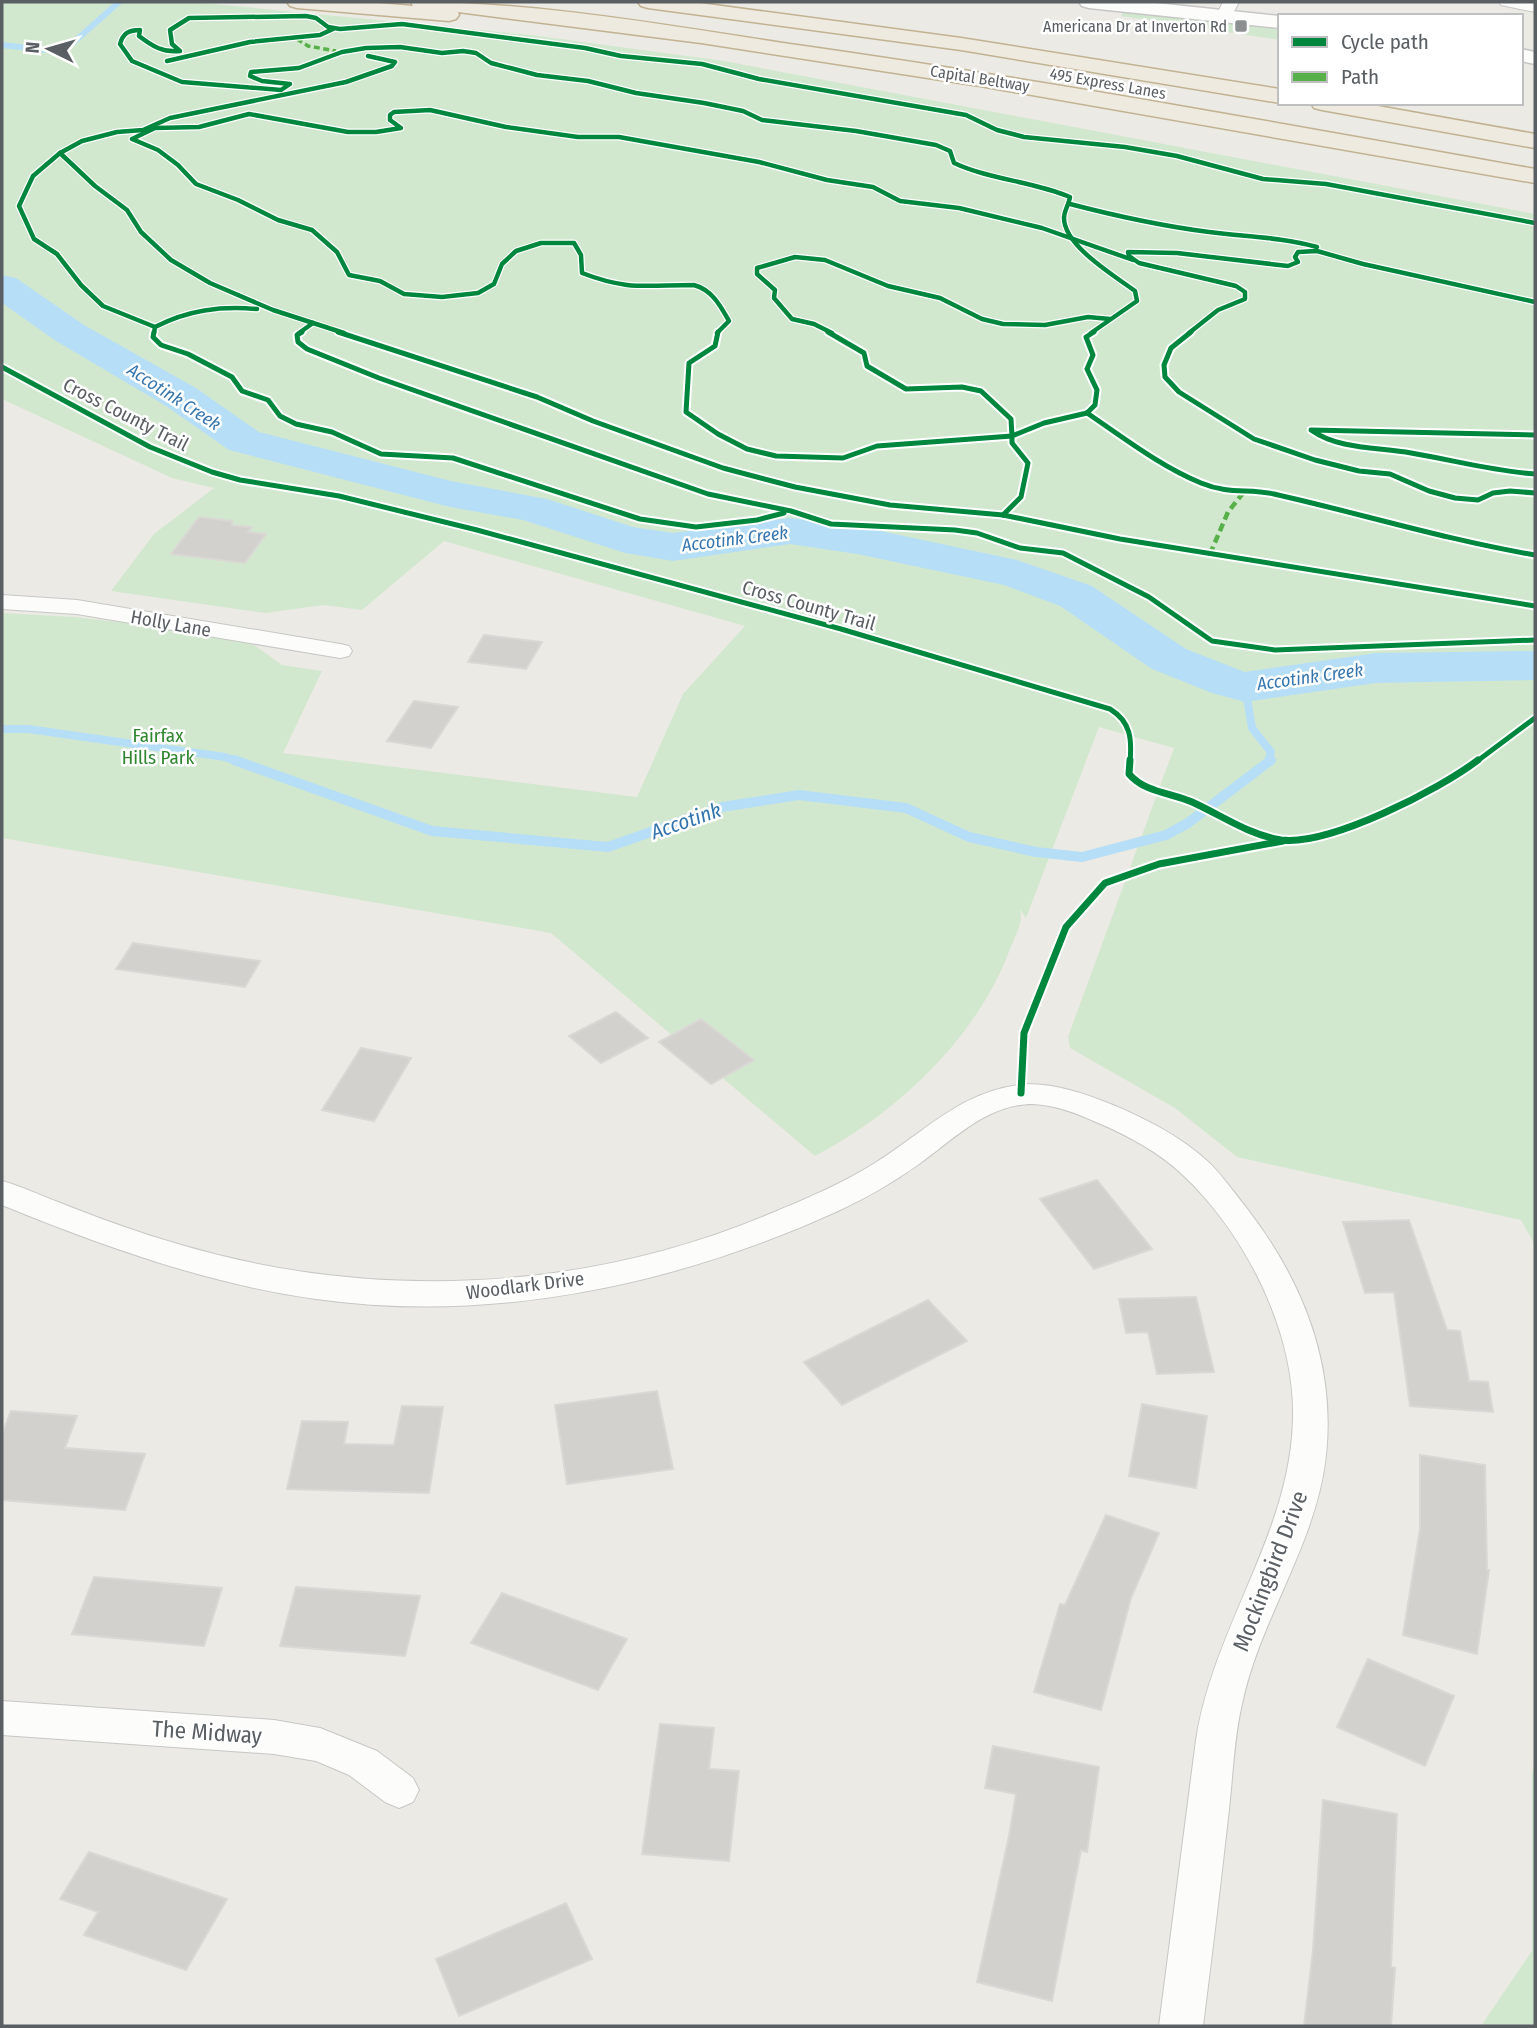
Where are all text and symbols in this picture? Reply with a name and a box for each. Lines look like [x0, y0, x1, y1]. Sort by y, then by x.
north arrow [14, 14, 84, 84]
legend [1278, 14, 1523, 105]
place label: Americana Dr at Inverton Rd [1043, 17, 1227, 36]
marker: Americana Dr at Inverton Rd [1233, 18, 1249, 34]
text: Cycle path [1341, 29, 1429, 55]
text: N [21, 41, 45, 54]
street label: Capital Beltway [929, 61, 1032, 96]
street label: 495 Express Lanes [1048, 64, 1168, 103]
text: Path [1341, 64, 1379, 90]
water label: Accotink Creek [122, 358, 225, 435]
street label: Cross County Trail [59, 373, 192, 456]
water label: Accotink Creek [680, 522, 789, 557]
street label: Cross County Trail [740, 575, 878, 636]
street label: Holly Lane [129, 605, 213, 642]
water label: Accotink Creek [1255, 659, 1364, 695]
park label: Fairfax Hills Park [122, 724, 194, 769]
water label: Accotink [647, 797, 725, 845]
street label: Woodlark Drive [465, 1267, 585, 1304]
street label: Mockingbird Drive [1227, 1487, 1313, 1655]
street label: The Midway [151, 1714, 264, 1750]

